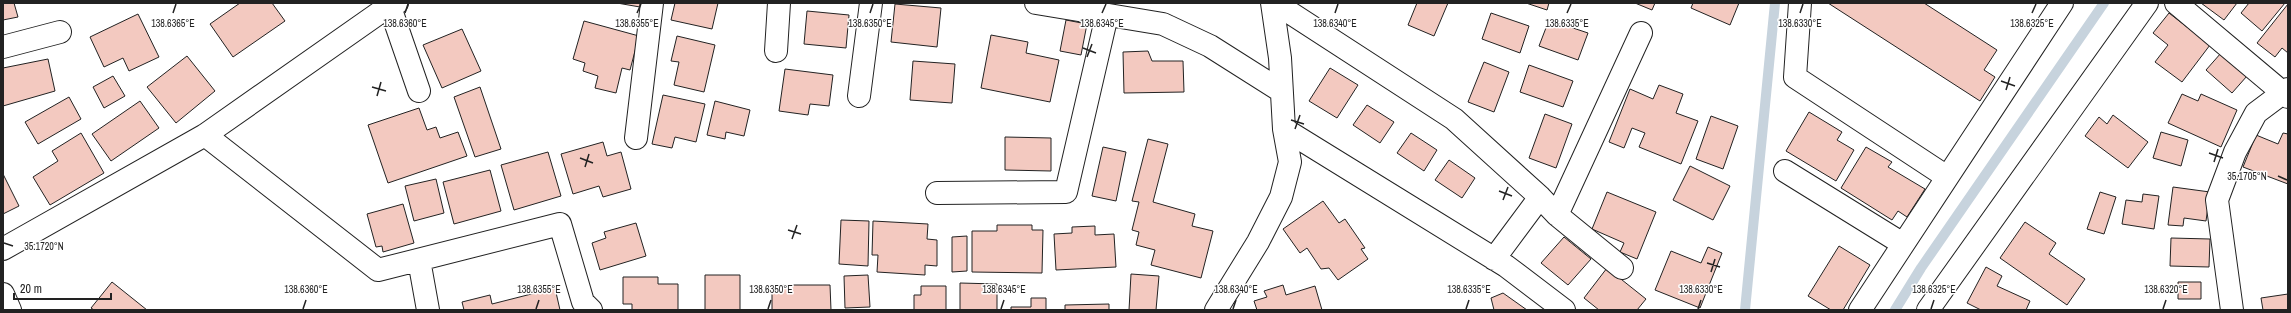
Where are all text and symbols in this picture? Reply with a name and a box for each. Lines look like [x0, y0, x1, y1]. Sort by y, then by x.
text: 138.6365°E [151, 17, 195, 30]
text: 138.6360°E [383, 17, 427, 30]
text: 138.6355°E [615, 17, 659, 30]
text: 138.6350°E [848, 17, 892, 30]
text: 138.6345°E [1080, 17, 1124, 30]
text: 138.6340°E [1313, 17, 1357, 30]
text: 138.6335°E [1545, 17, 1589, 30]
text: 138.6330°E [1778, 17, 1822, 30]
text: 138.6325°E [2010, 17, 2054, 30]
text: 35.1705°N [2227, 170, 2267, 183]
text: 35.1720°N [24, 240, 64, 253]
scale bar [14, 275, 111, 301]
text: 20 m [20, 281, 42, 297]
text: 138.6360°E [284, 283, 328, 296]
text: 138.6355°E [517, 283, 561, 296]
text: 138.6350°E [749, 283, 793, 296]
text: 138.6345°E [982, 283, 1026, 296]
text: 138.6340°E [1214, 283, 1258, 296]
text: 138.6335°E [1447, 283, 1491, 296]
text: 138.6330°E [1679, 283, 1723, 296]
text: 138.6325°E [1912, 283, 1956, 296]
text: 138.6320°E [2144, 283, 2188, 296]

